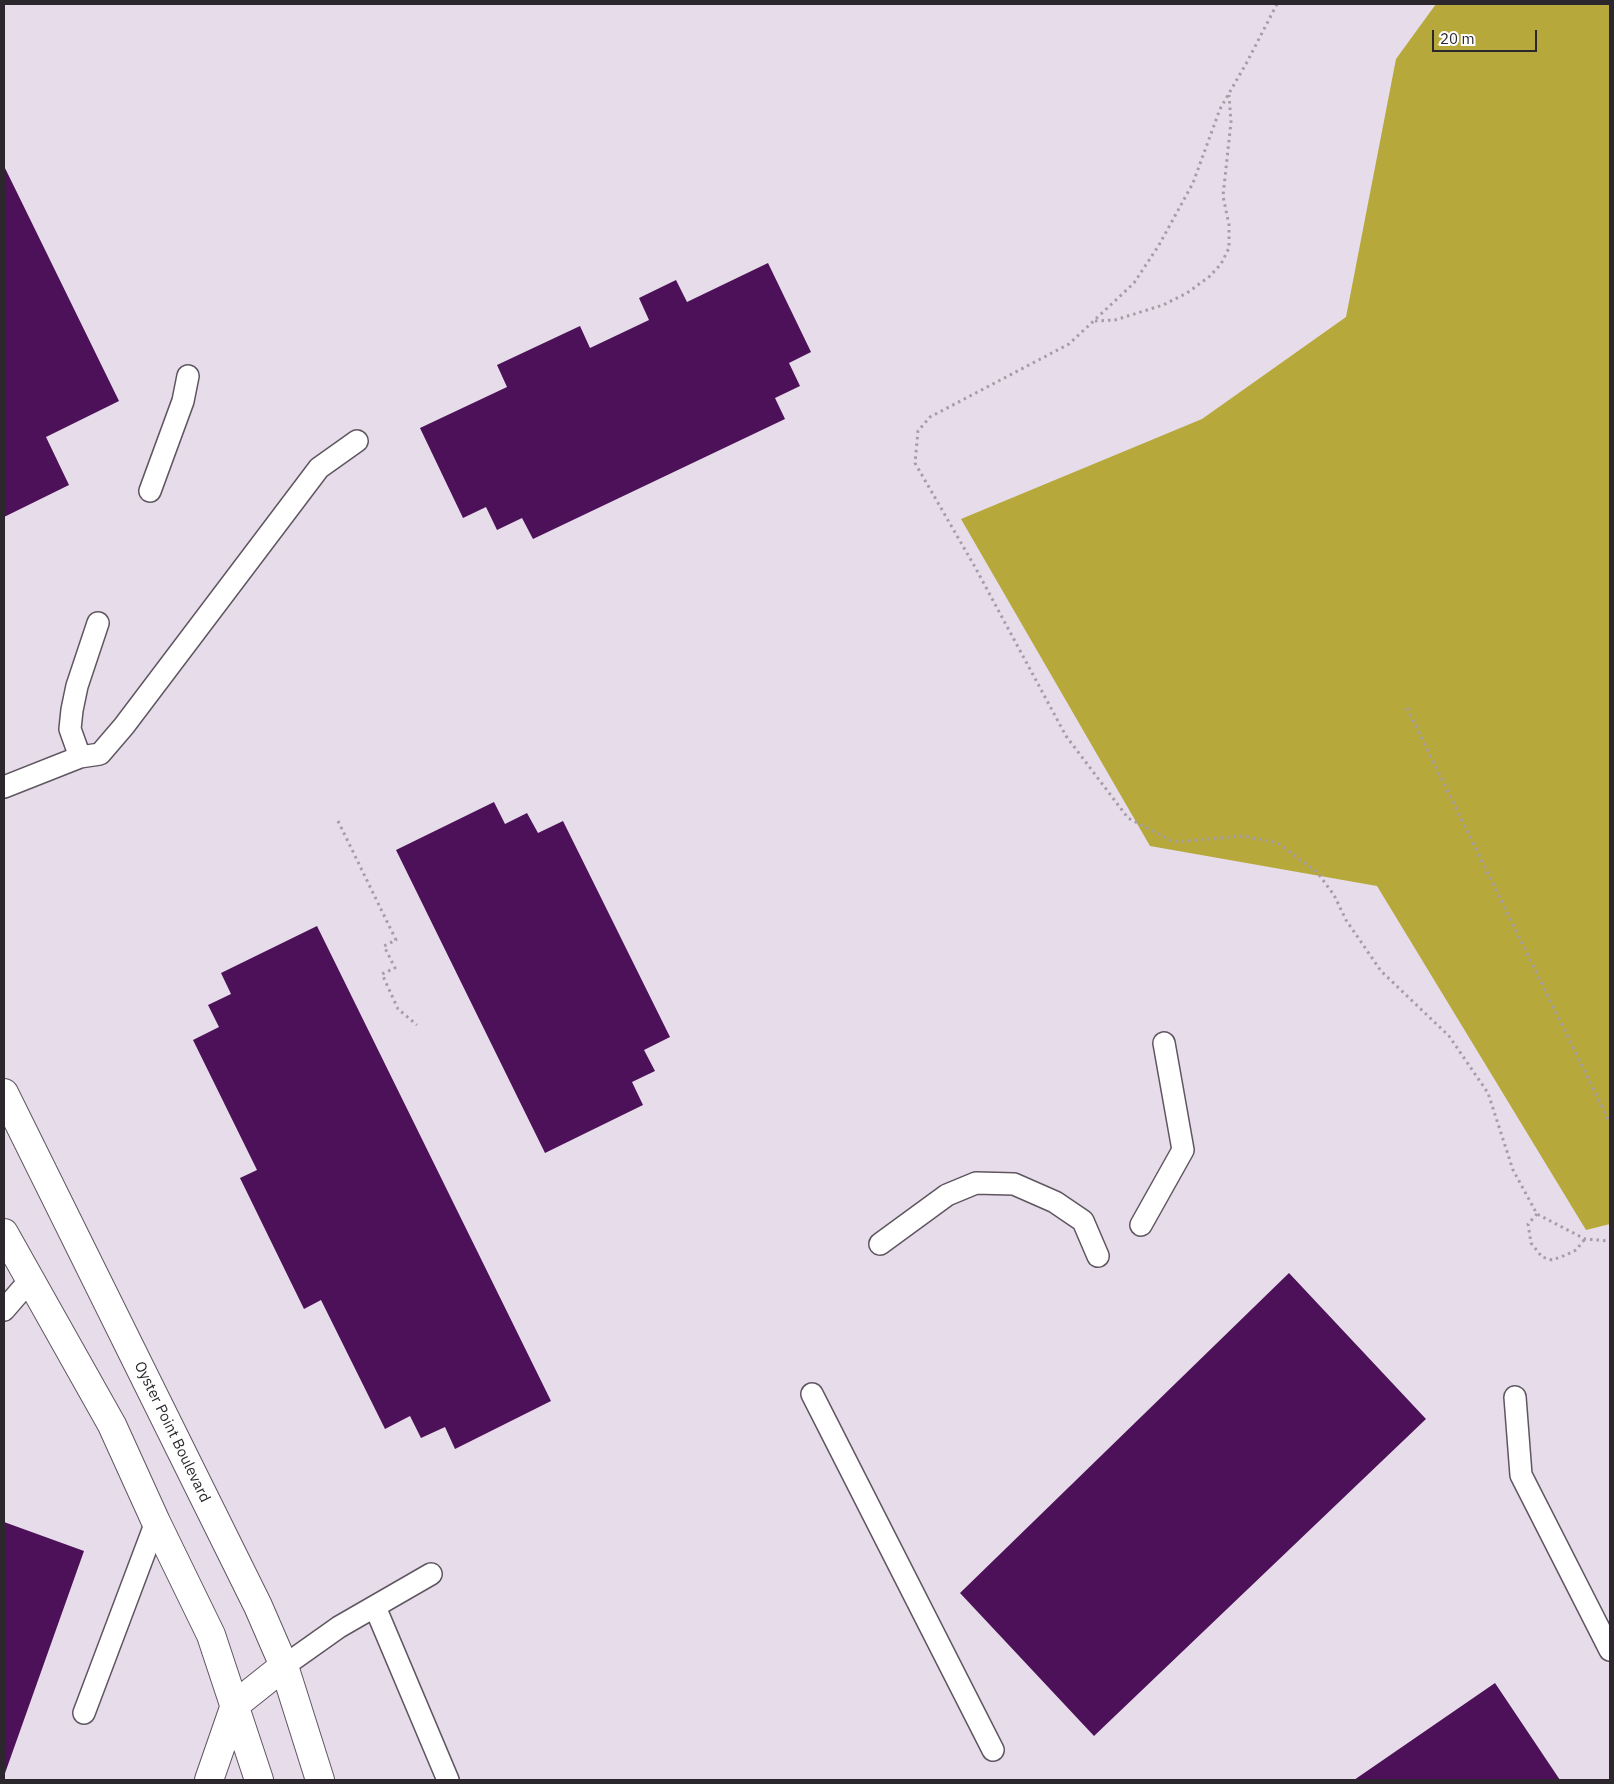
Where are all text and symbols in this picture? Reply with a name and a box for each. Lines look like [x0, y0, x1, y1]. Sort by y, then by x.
scale bar [1434, 20, 1539, 52]
text: 20 m [1440, 29, 1475, 48]
street label: Oyster Point Boulevard [130, 1359, 214, 1505]

